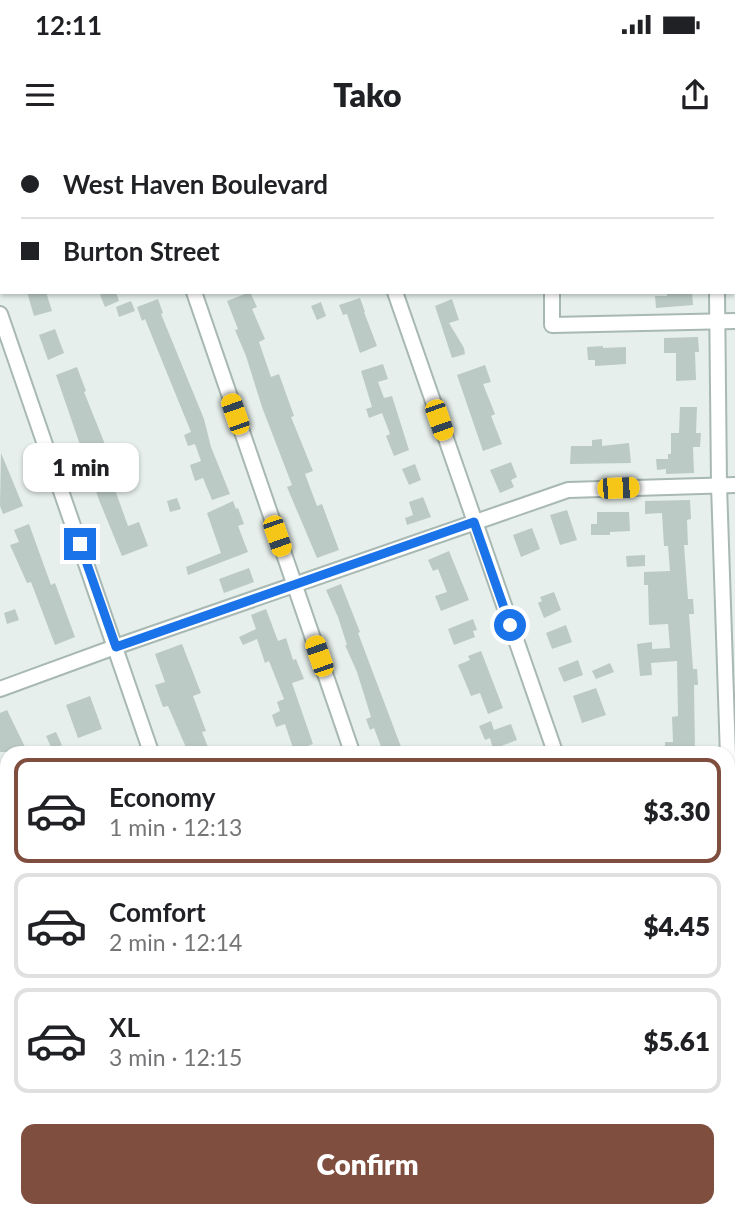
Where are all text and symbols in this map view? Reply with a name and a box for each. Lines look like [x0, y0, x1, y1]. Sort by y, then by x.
text: 12:11 [35, 9, 102, 41]
text: Tako [333, 75, 402, 114]
icon: menu [21, 76, 59, 114]
icon: share [676, 76, 714, 114]
text: West Haven Boulevard [63, 168, 328, 200]
text: Burton Street [63, 235, 220, 267]
car [219, 391, 252, 437]
car [423, 397, 456, 443]
callout: 1 min [22, 442, 138, 492]
text: 1 min [52, 453, 110, 481]
car [597, 477, 640, 499]
car [261, 513, 294, 559]
route end [64, 528, 96, 560]
route start [494, 609, 526, 641]
car [303, 633, 336, 679]
icon: car [25, 779, 88, 842]
text: Economy [109, 781, 215, 813]
text: $3.30 [643, 795, 710, 827]
text: 1 min · 12:13 [109, 813, 242, 841]
icon: car [25, 894, 88, 957]
text: Comfort [109, 896, 206, 928]
text: $4.45 [643, 910, 710, 942]
text: 2 min · 12:14 [109, 928, 242, 956]
icon: car [25, 1009, 88, 1072]
text: XL [109, 1011, 140, 1043]
text: $5.61 [643, 1025, 710, 1057]
text: 3 min · 12:15 [109, 1043, 242, 1071]
button: Confirm [21, 1124, 714, 1204]

